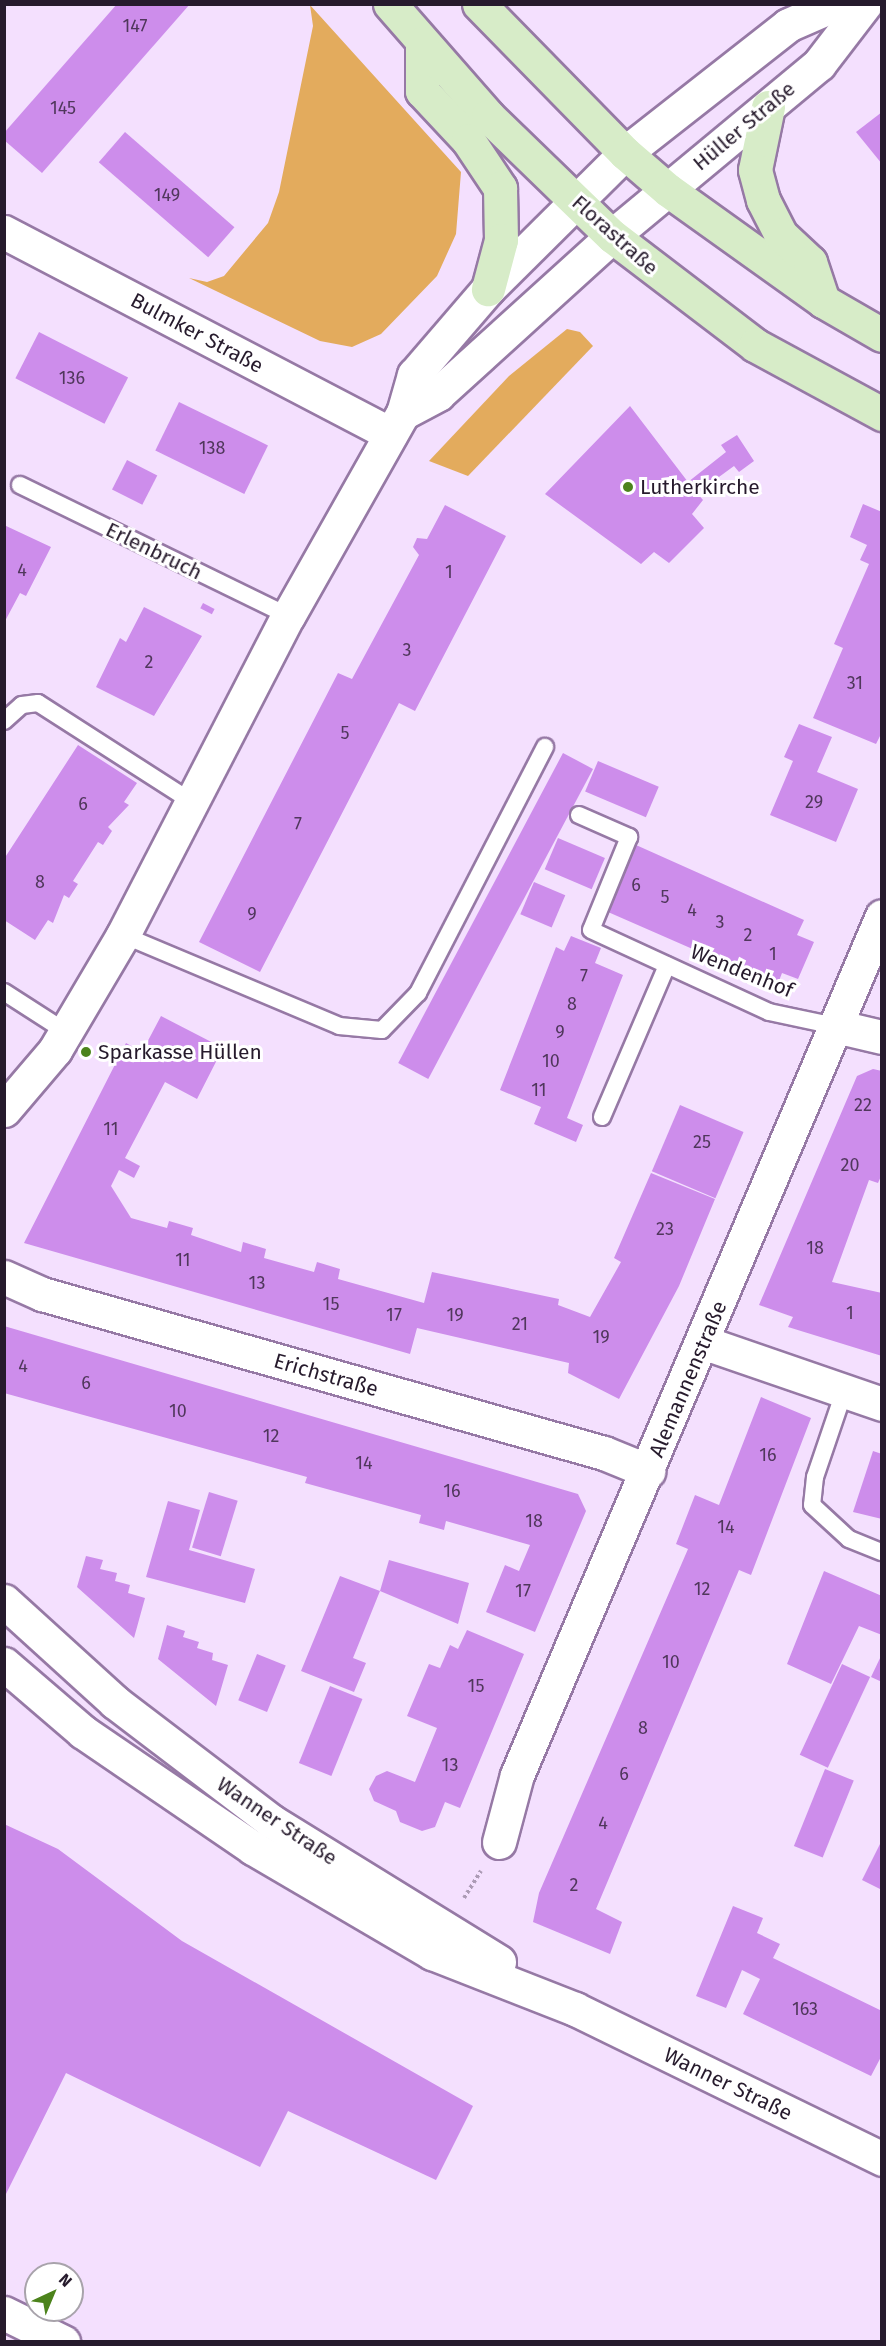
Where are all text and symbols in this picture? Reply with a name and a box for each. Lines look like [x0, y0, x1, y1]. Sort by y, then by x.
house number: 147 [123, 15, 147, 37]
street label: Hüller Straße [688, 76, 800, 176]
house number: 145 [50, 97, 76, 119]
house number: 149 [154, 184, 180, 206]
street label: Florastraße [567, 190, 663, 280]
street label: Bulmker Straße [126, 287, 268, 379]
house number: 136 [59, 367, 85, 389]
house number: 138 [199, 437, 225, 459]
place label: Lutherkirche [640, 474, 760, 500]
marker: Lutherkirche [621, 480, 635, 494]
street label: Erlenbruch [102, 517, 206, 585]
house number: 4 [17, 559, 27, 581]
house number: 1 [445, 561, 453, 583]
house number: 3 [403, 639, 411, 661]
house number: 2 [145, 651, 153, 673]
house number: 31 [847, 672, 863, 694]
house number: 5 [340, 722, 350, 744]
house number: 29 [805, 791, 823, 813]
house number: 6 [78, 793, 88, 815]
house number: 7 [294, 813, 302, 835]
house number: 8 [35, 871, 45, 893]
house number: 6 [631, 874, 641, 896]
house number: 5 [660, 886, 670, 908]
house number: 4 [687, 899, 697, 921]
house number: 9 [247, 903, 257, 925]
house number: 3 [716, 911, 724, 933]
house number: 2 [744, 924, 752, 946]
street label: Wendenhof [687, 939, 797, 1003]
house number: 1 [769, 943, 777, 965]
house number: 7 [580, 965, 588, 987]
house number: 8 [567, 993, 577, 1015]
house number: 9 [555, 1021, 565, 1043]
place label: Sparkasse Hüllen [98, 1039, 262, 1065]
marker: Sparkasse Hüllen [79, 1045, 93, 1059]
house number: 10 [542, 1050, 560, 1072]
house number: 11 [531, 1079, 547, 1101]
house number: 22 [854, 1094, 872, 1116]
house number: 11 [103, 1118, 119, 1140]
house number: 25 [693, 1131, 711, 1153]
house number: 20 [841, 1154, 859, 1176]
house number: 23 [656, 1218, 674, 1240]
house number: 18 [806, 1237, 824, 1259]
house number: 11 [175, 1249, 191, 1271]
house number: 13 [249, 1272, 265, 1294]
house number: 15 [323, 1293, 339, 1315]
street label: Alemannenstraße [644, 1297, 732, 1461]
house number: 1 [846, 1302, 854, 1324]
house number: 17 [386, 1304, 402, 1326]
house number: 19 [446, 1304, 464, 1326]
house number: 21 [512, 1313, 528, 1335]
house number: 19 [592, 1326, 610, 1348]
street label: Erichstraße [271, 1348, 381, 1402]
house number: 4 [18, 1355, 28, 1377]
house number: 6 [81, 1372, 91, 1394]
house number: 10 [169, 1400, 187, 1422]
house number: 12 [263, 1425, 279, 1447]
house number: 16 [759, 1444, 777, 1466]
house number: 14 [355, 1452, 373, 1474]
house number: 16 [443, 1480, 461, 1502]
house number: 18 [525, 1510, 543, 1532]
house number: 14 [717, 1516, 735, 1538]
house number: 12 [694, 1578, 710, 1600]
house number: 17 [515, 1580, 531, 1602]
house number: 10 [662, 1651, 680, 1673]
house number: 15 [468, 1675, 484, 1697]
house number: 8 [638, 1717, 648, 1739]
house number: 13 [442, 1754, 458, 1776]
house number: 6 [619, 1763, 629, 1785]
street label: Wanner Straße [212, 1772, 342, 1870]
house number: 4 [598, 1812, 608, 1834]
house number: 2 [570, 1874, 578, 1896]
house number: 163 [792, 1998, 818, 2020]
street label: Wanner Straße [660, 2042, 796, 2126]
north arrow [24, 2262, 84, 2322]
text: N [55, 2270, 76, 2291]

